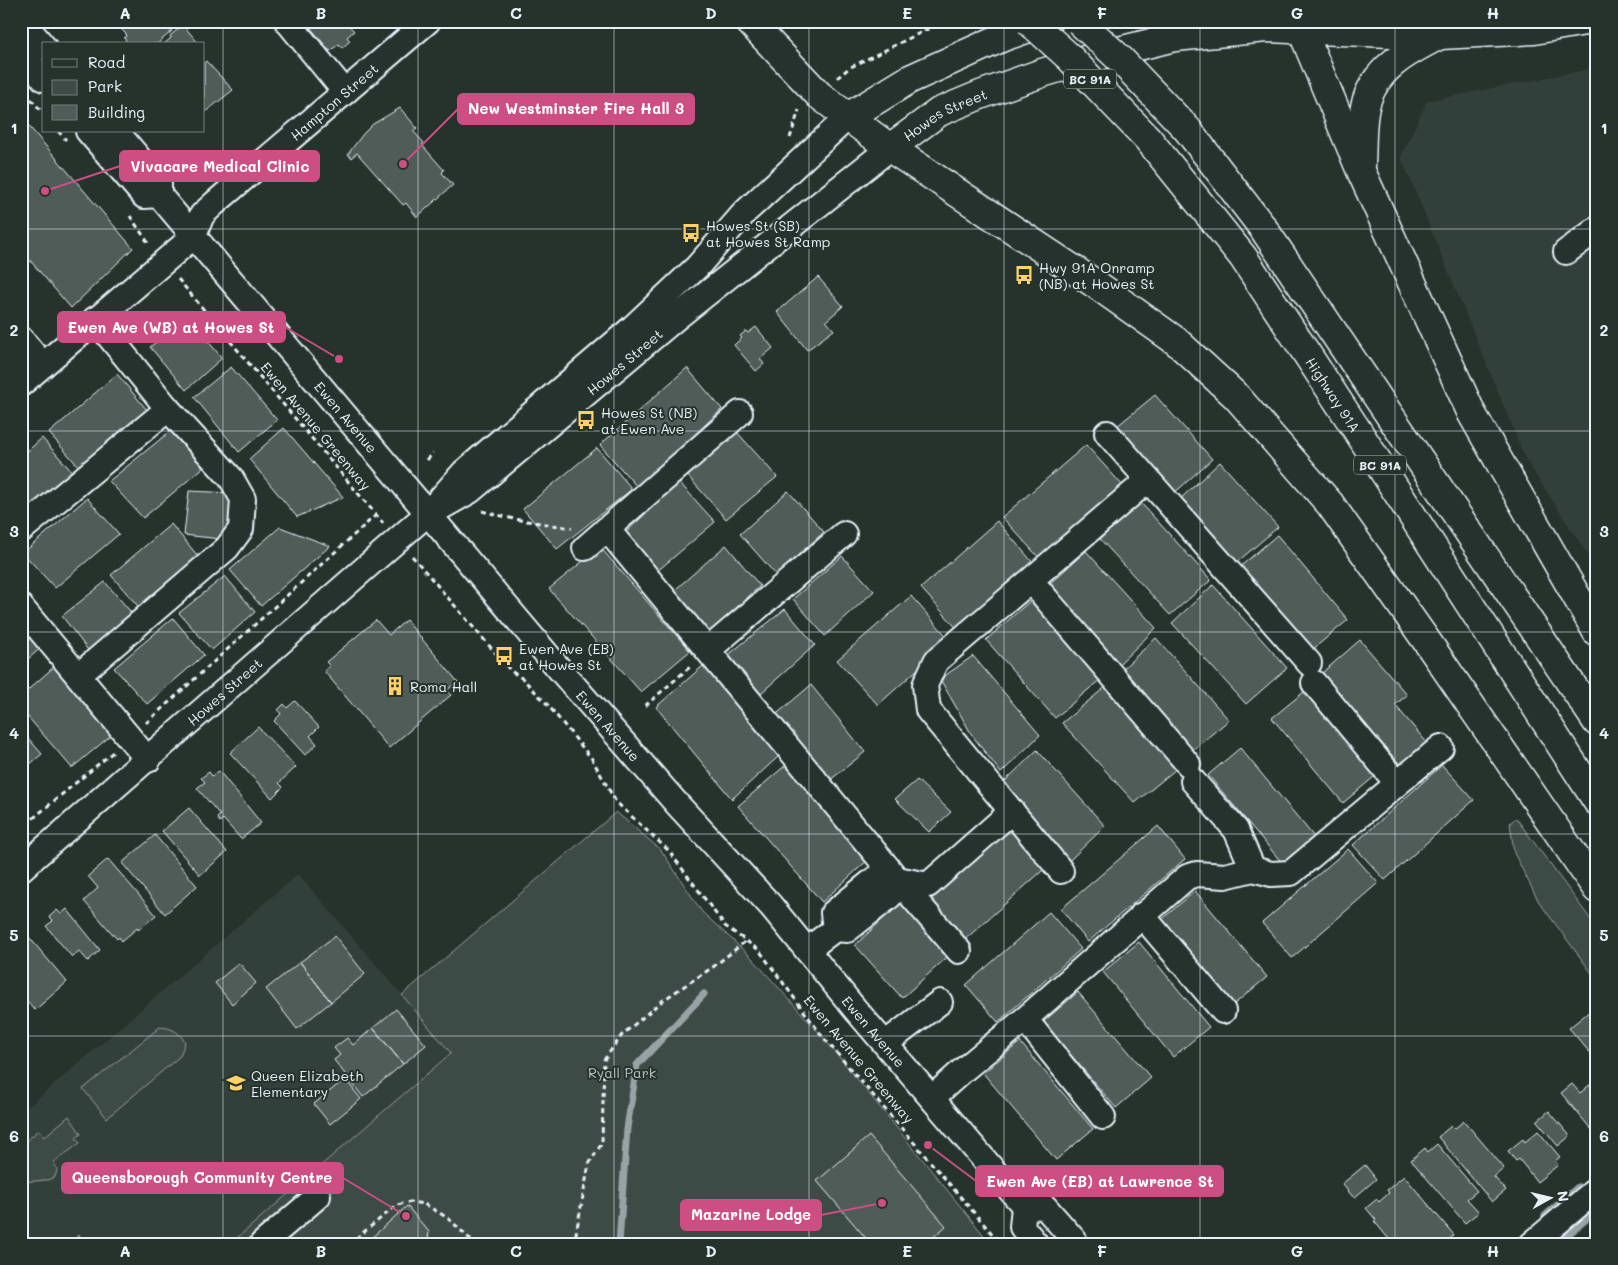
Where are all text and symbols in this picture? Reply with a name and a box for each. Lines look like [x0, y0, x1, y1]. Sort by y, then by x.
text: A [119, 2, 131, 23]
text: B [316, 2, 326, 23]
text: C [510, 2, 522, 23]
text: D [705, 2, 717, 23]
text: E [902, 2, 912, 23]
text: F [1097, 2, 1107, 23]
text: G [1291, 2, 1303, 23]
text: H [1487, 2, 1499, 23]
legend [42, 42, 205, 132]
text: Road [88, 52, 125, 72]
street label: Hampton Street [286, 59, 382, 144]
road number: BC 91A [1064, 70, 1116, 88]
text: Park [88, 76, 122, 96]
street label: Howes Street [899, 84, 989, 145]
callout: New Westminster Fire Hall 3 [458, 94, 694, 124]
text: New Westminster Fire Hall 3 [468, 98, 684, 118]
text: Building [88, 102, 145, 122]
text: 1 [10, 117, 18, 138]
text: 1 [1600, 117, 1608, 138]
callout: Vivacare Medical Clinic [120, 151, 319, 181]
text: Vivacare Medical Clinic [131, 156, 309, 176]
place label: Howes St (SB) at Howes St Ramp [706, 216, 830, 251]
bus stop icon: Howes St (SB) at Howes St Ramp [680, 222, 702, 244]
place label: Hwy 91A Onramp (NB) at Howes St [1039, 258, 1155, 293]
bus stop icon: Hwy 91A Onramp (NB) at Howes St [1013, 264, 1035, 286]
callout: Ewen Ave (WB) at Howes St [58, 312, 285, 342]
text: Ewen Ave (WB) at Howes St [67, 317, 275, 337]
text: 2 [10, 319, 19, 340]
text: 2 [1600, 319, 1609, 340]
street label: Howes Street [582, 324, 666, 399]
street label: Highway 91A [1302, 353, 1365, 435]
street label: Ewen Avenue Greenway [257, 358, 375, 494]
street label: Ewen Avenue [311, 377, 382, 457]
place label: Howes St (NB) at Ewen Ave [601, 403, 697, 438]
bus stop icon: Howes St (NB) at Ewen Ave [575, 409, 597, 431]
road number: BC 91A [1354, 456, 1406, 474]
text: 3 [9, 520, 19, 541]
text: 3 [1599, 520, 1609, 541]
place label: Ewen Ave (EB) at Howes St [519, 639, 614, 674]
bus stop icon: Ewen Ave (EB) at Howes St [493, 645, 515, 667]
street label: Howes Street [183, 653, 266, 729]
building icon: Roma Hall [384, 675, 406, 697]
place label: Roma Hall [410, 677, 477, 696]
street label: Ewen Avenue [572, 686, 645, 765]
text: 4 [9, 722, 19, 743]
text: 4 [1599, 722, 1609, 743]
text: 5 [9, 924, 19, 945]
text: 5 [1599, 924, 1609, 945]
street label: Ewen Avenue Greenway [800, 991, 918, 1127]
street label: Ewen Avenue [838, 991, 910, 1071]
park label: Ryall Park [588, 1063, 656, 1082]
place label: Queen Elizabeth Elementary [251, 1066, 363, 1101]
school or university icon: Queen Elizabeth Elementary [225, 1072, 247, 1094]
text: 6 [9, 1125, 19, 1146]
text: 6 [1599, 1125, 1609, 1146]
callout: Queensborough Community Centre [62, 1163, 343, 1193]
callout: Ewen Ave (EB) at Lawrence St [976, 1166, 1223, 1196]
text: Queensborough Community Centre [72, 1167, 332, 1187]
text: Ewen Ave (EB) at Lawrence St [986, 1171, 1214, 1191]
north arrow [1526, 1172, 1576, 1222]
text: N [1553, 1190, 1574, 1203]
callout: Mazarine Lodge [681, 1200, 821, 1230]
text: Mazarine Lodge [691, 1204, 811, 1224]
text: A [119, 1240, 131, 1261]
text: B [316, 1240, 326, 1261]
text: C [510, 1240, 522, 1261]
text: D [705, 1240, 717, 1261]
text: E [902, 1240, 912, 1261]
text: F [1097, 1240, 1107, 1261]
text: G [1291, 1240, 1303, 1261]
text: H [1487, 1240, 1499, 1261]

